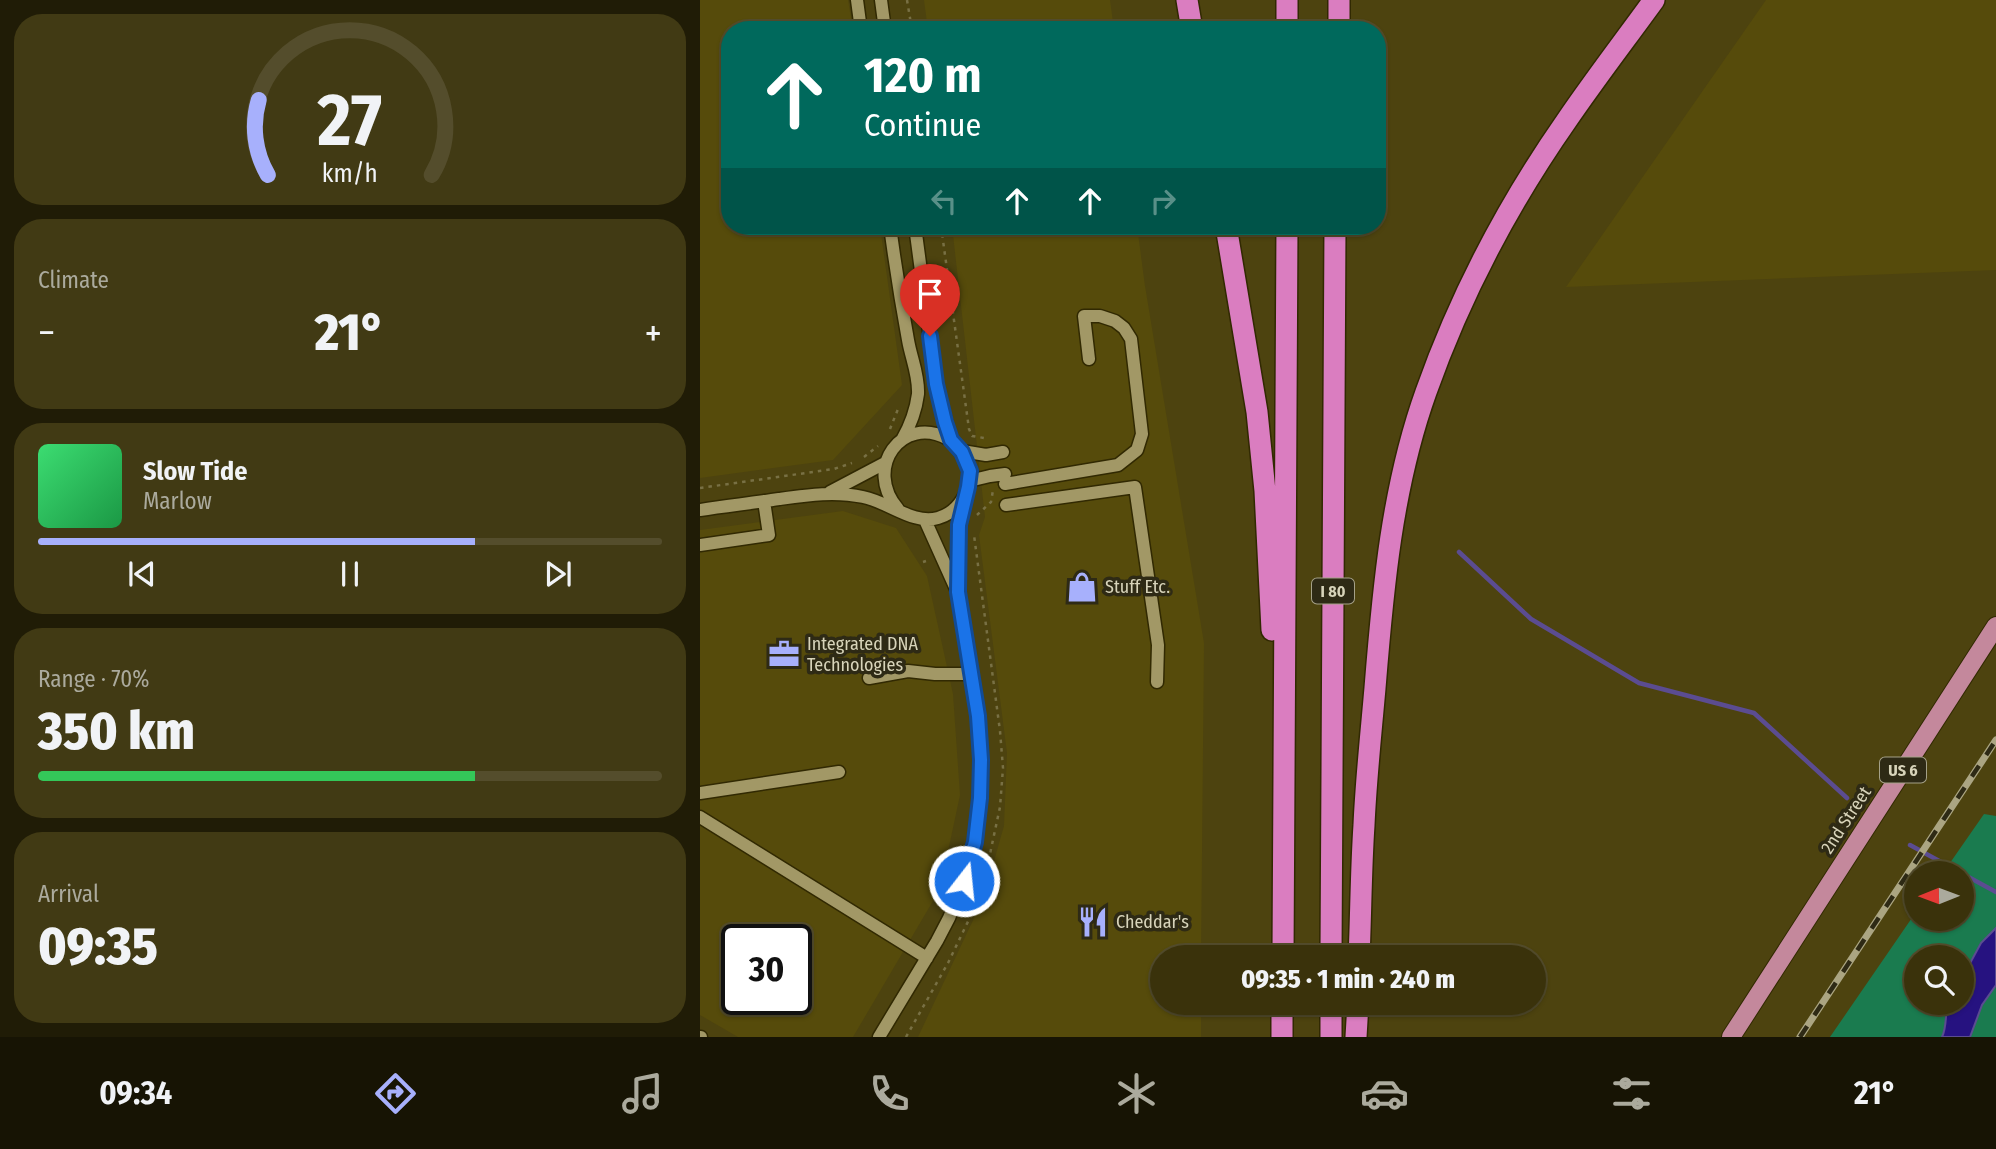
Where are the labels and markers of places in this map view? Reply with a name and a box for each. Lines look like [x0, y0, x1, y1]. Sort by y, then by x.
pin [900, 264, 960, 336]
shop icon: Stuff Etc. [1065, 570, 1099, 604]
place label: Stuff Etc. [1105, 576, 1170, 598]
place label: Integrated DNA Technologies [807, 633, 918, 676]
office icon: Integrated DNA Technologies [767, 637, 801, 671]
restaurant icon: Cheddar's [1076, 905, 1110, 939]
place label: Cheddar's [1116, 911, 1189, 933]

